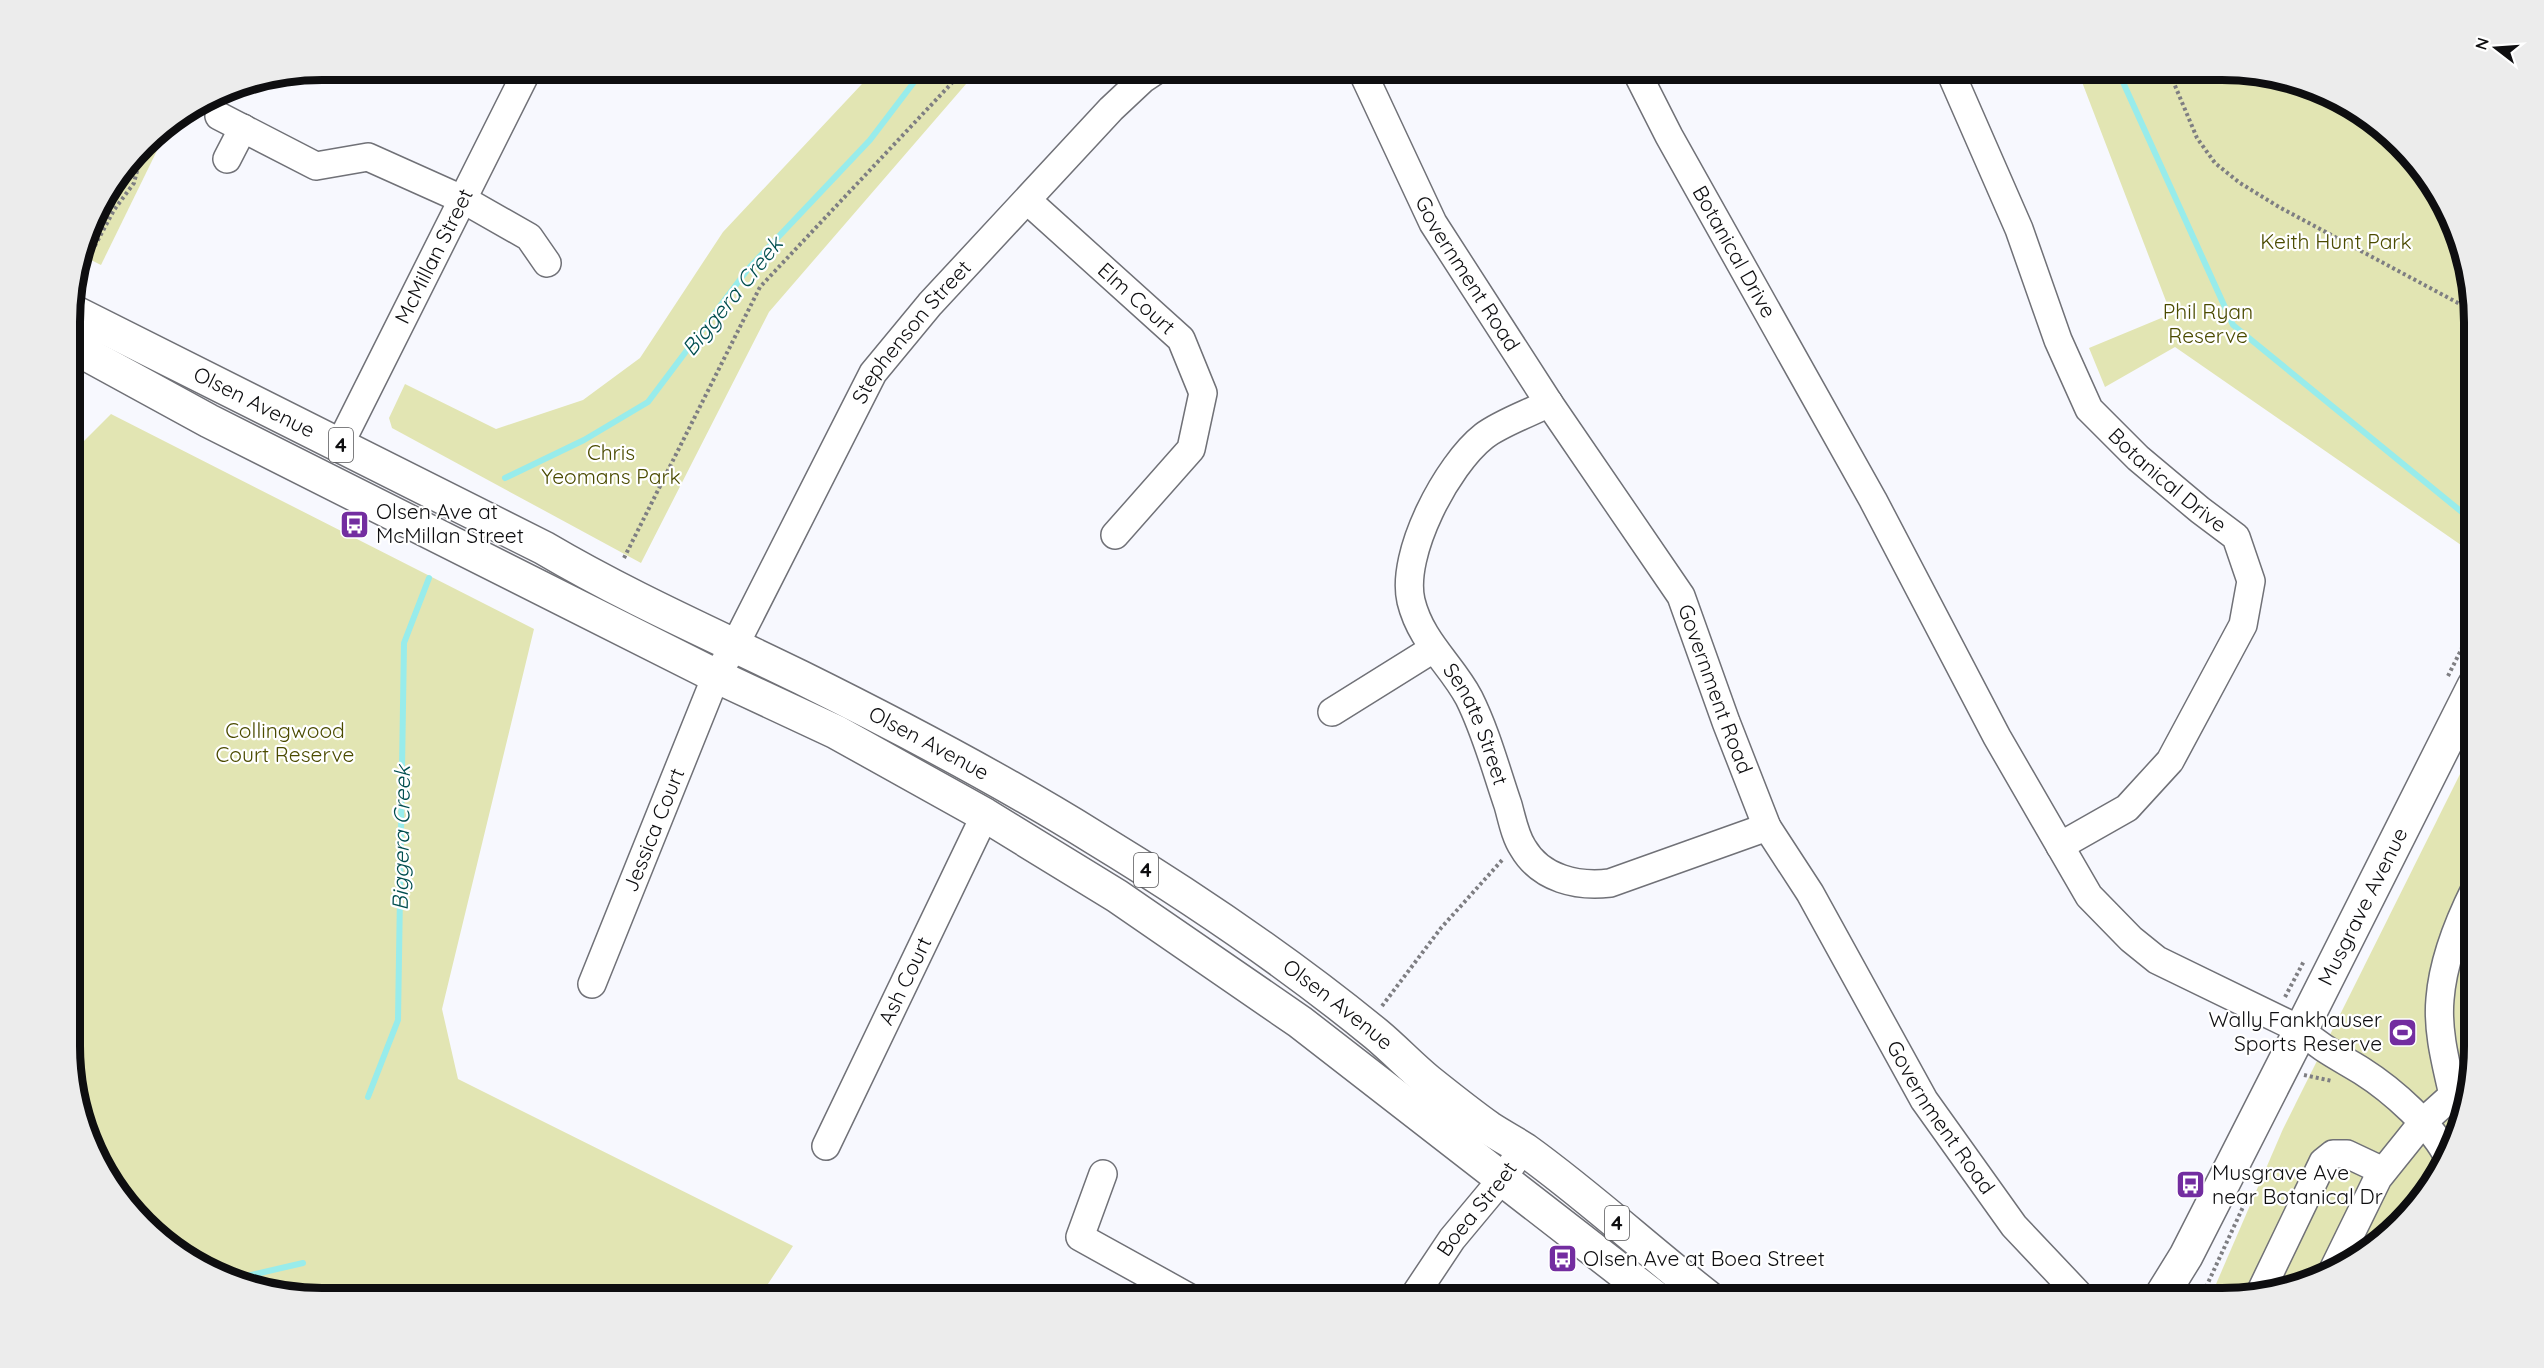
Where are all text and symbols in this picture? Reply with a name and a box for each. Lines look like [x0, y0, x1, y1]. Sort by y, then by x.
north arrow [2466, 18, 2526, 78]
text: N [2470, 35, 2493, 52]
street label: Botanical Drive [1687, 181, 1782, 322]
street label: McMillan Street [388, 184, 478, 328]
street label: Government Road [1410, 191, 1526, 356]
park label: Keith Hunt Park [2260, 228, 2412, 254]
water label: Biggera Creek [675, 229, 790, 361]
street label: Stephenson Street [846, 254, 976, 408]
street label: Elm Court [1093, 256, 1181, 340]
park label: Phil Ryan Reserve [2163, 298, 2253, 348]
street label: Olsen Avenue [190, 360, 320, 443]
street label: Botanical Drive [2103, 422, 2232, 537]
road number: 4 [329, 428, 353, 462]
park label: Chris Yeomans Park [541, 439, 681, 489]
place label: Olsen Ave at McMillan Street [376, 498, 524, 548]
bus stop icon: Olsen Ave at McMillan Street [339, 508, 371, 540]
street label: Government Road [1673, 601, 1759, 777]
street label: Senate Street [1438, 657, 1514, 788]
street label: Olsen Avenue [865, 700, 994, 785]
park label: Collingwood Court Reserve [216, 717, 354, 767]
water label: Biggera Creek [386, 763, 416, 911]
street label: Jessica Court [617, 764, 690, 895]
street label: Musgrave Avenue [2312, 823, 2413, 989]
road number: 4 [1134, 853, 1158, 887]
street label: Ash Court [872, 932, 937, 1029]
street label: Olsen Avenue [1278, 953, 1399, 1055]
place label: Wally Fankhauser Sports Reserve [2209, 1006, 2382, 1056]
sports icon: Wally Fankhauser Sports Reserve [2387, 1016, 2419, 1048]
street label: Government Road [1882, 1036, 2001, 1199]
street label: Boea Street [1430, 1156, 1522, 1261]
place label: Musgrave Ave near Botanical Dr [2212, 1159, 2383, 1209]
bus stop icon: Musgrave Ave near Botanical Dr [2175, 1169, 2207, 1201]
road number: 4 [1605, 1206, 1629, 1240]
bus stop icon: Olsen Ave at Boea Street [1546, 1243, 1578, 1275]
place label: Olsen Ave at Boea Street [1583, 1245, 1825, 1271]

